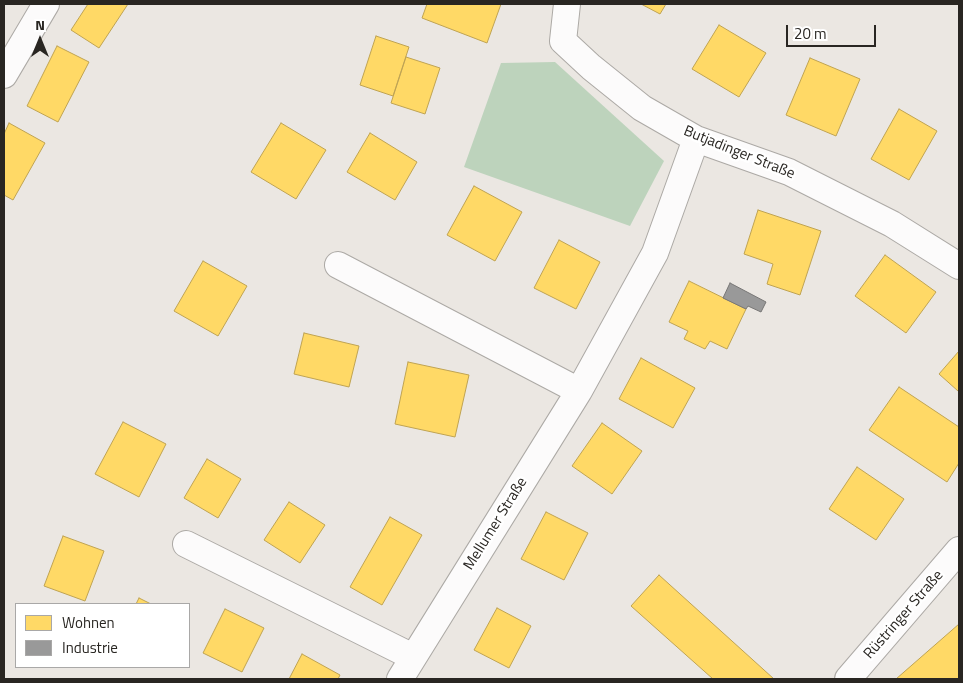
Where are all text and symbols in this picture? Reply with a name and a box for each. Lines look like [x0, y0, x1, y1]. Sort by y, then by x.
text: N [35, 14, 45, 35]
north arrow [15, 15, 65, 65]
scale bar [788, 15, 878, 47]
text: 20 m [794, 22, 827, 45]
street label: Butjadinger Straße [681, 122, 797, 184]
street label: Mellumer Straße [460, 474, 532, 574]
street label: Rüstringer Straße [861, 567, 947, 663]
legend [15, 603, 190, 668]
text: Wohnen [62, 611, 115, 634]
text: Industrie [62, 636, 118, 659]

